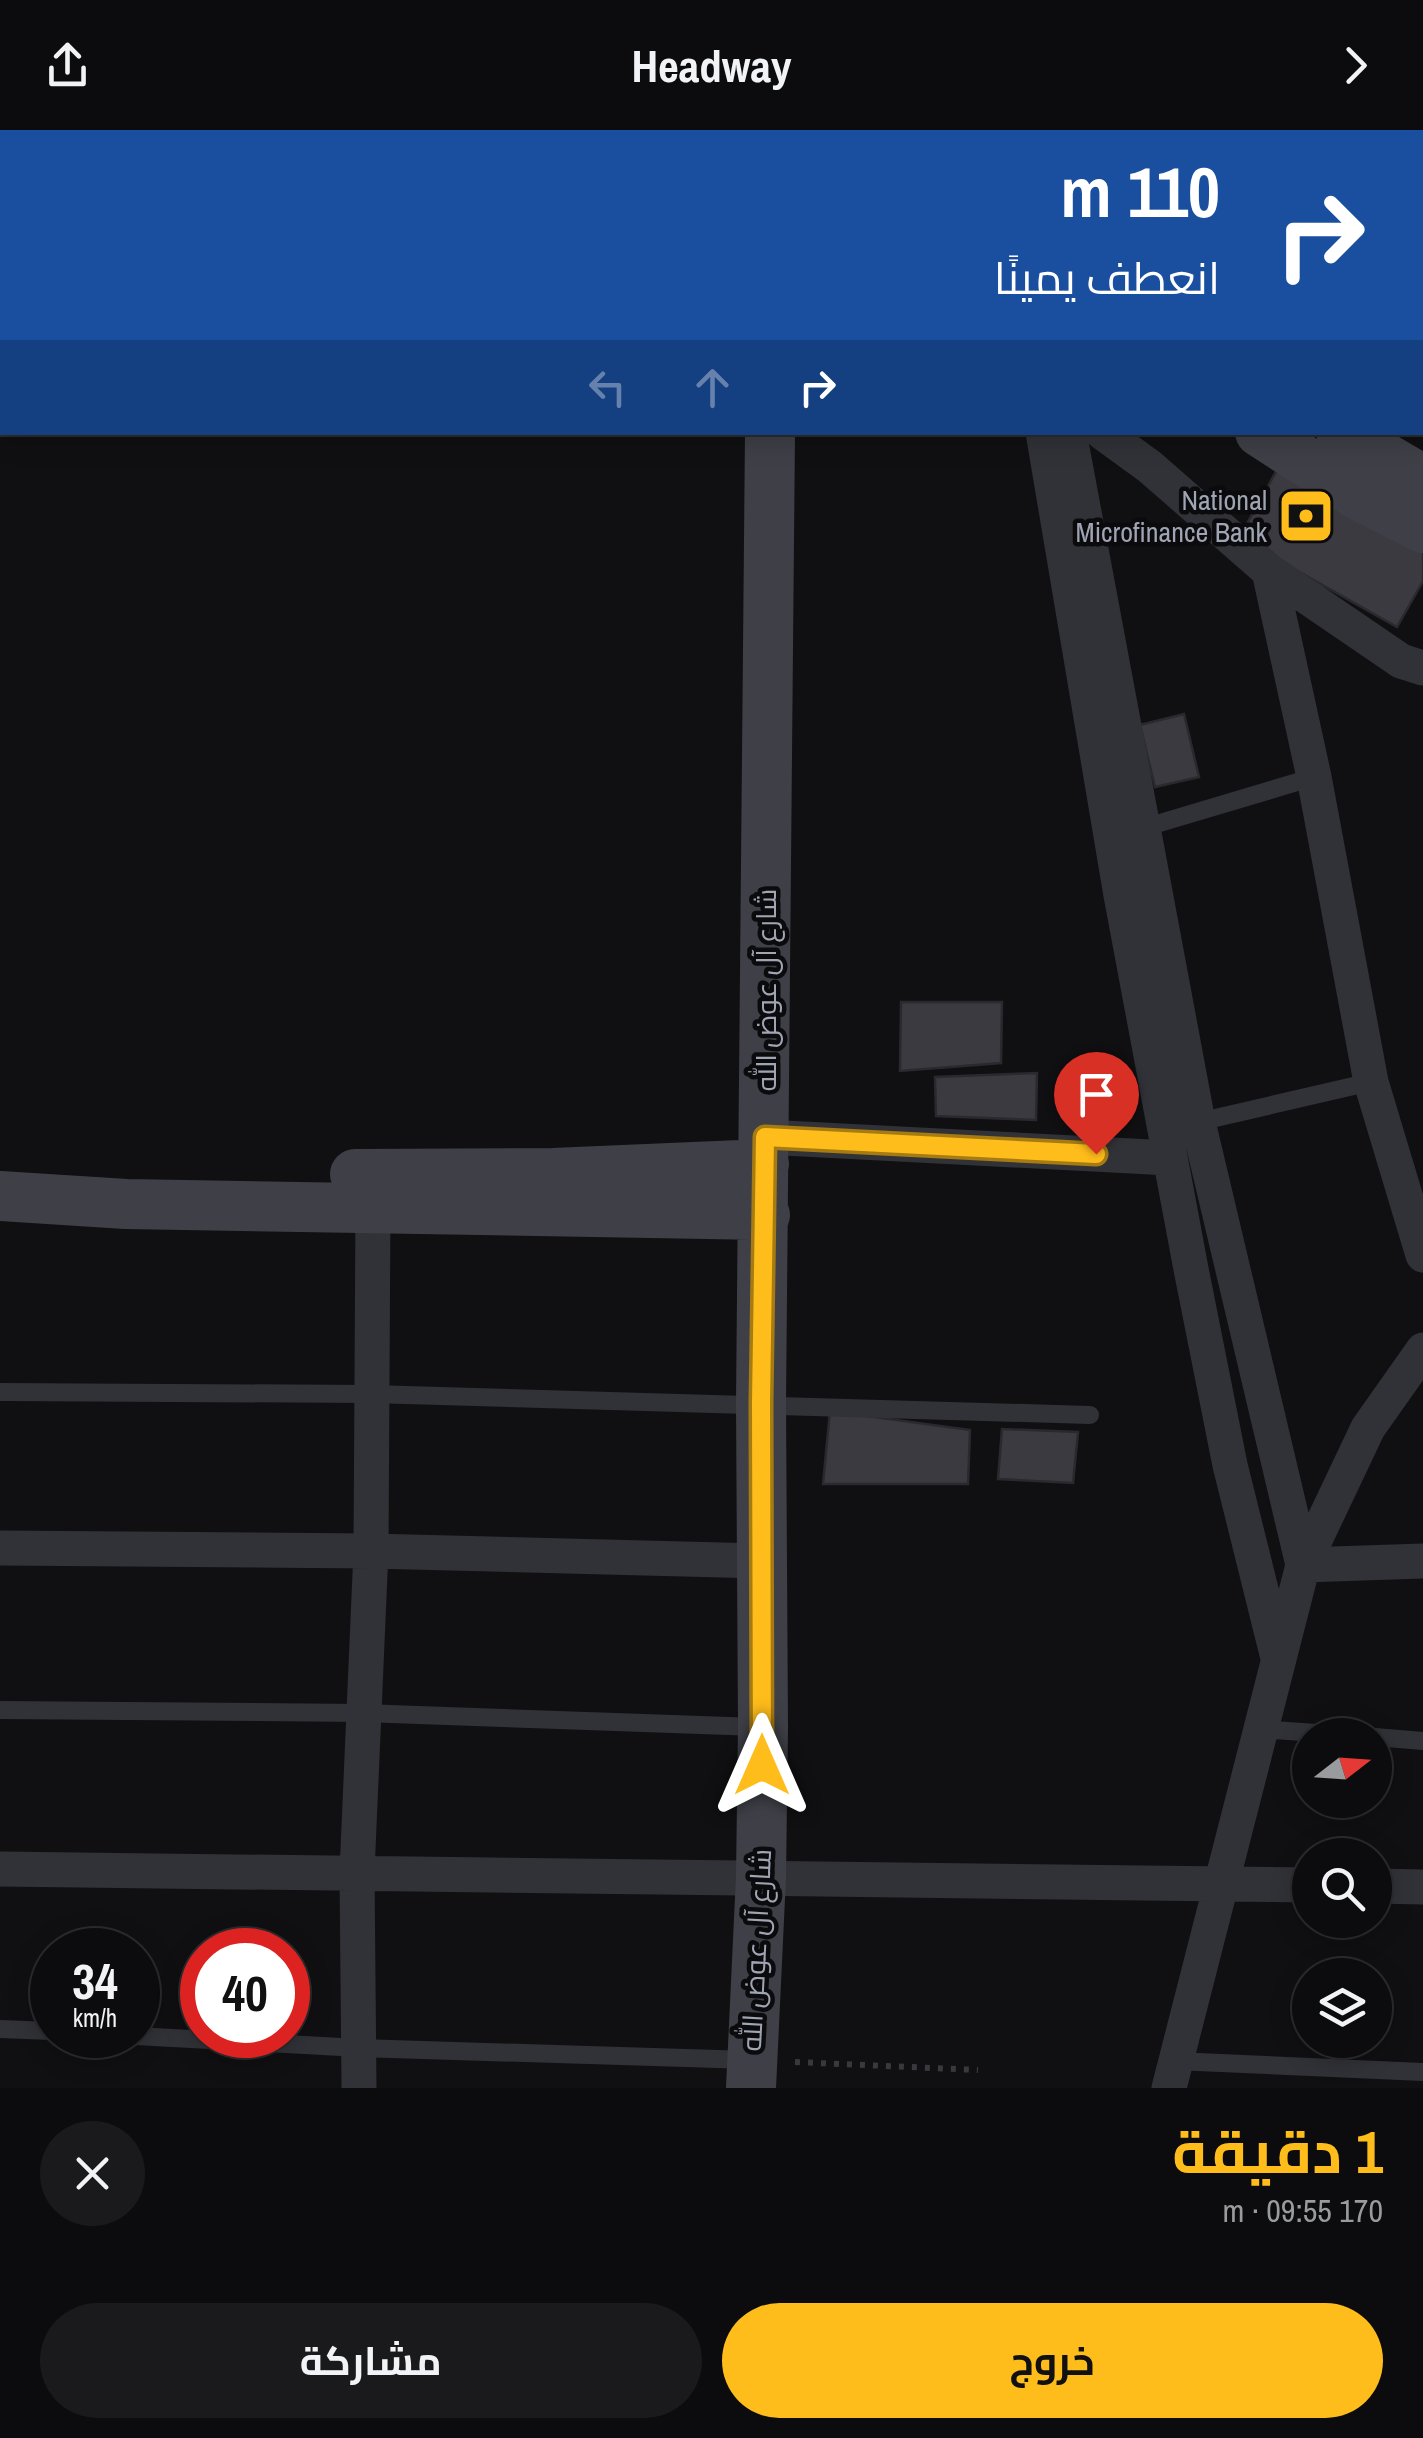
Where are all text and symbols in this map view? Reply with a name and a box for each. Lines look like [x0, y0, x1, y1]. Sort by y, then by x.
text: Headway [632, 35, 792, 96]
icon: share [40, 38, 95, 93]
icon: forward [1328, 38, 1383, 93]
text: 110 m [1060, 145, 1220, 239]
icon: right [1255, 170, 1385, 300]
text: انعطف يمينًا [994, 247, 1220, 308]
icon: left [580, 360, 635, 415]
icon: ahead [685, 360, 740, 415]
icon: right [790, 360, 845, 415]
place label: National Microfinance Bank [1076, 481, 1268, 551]
bank icon: National Microfinance Bank [1276, 486, 1336, 546]
street label: شارع آل عوض الله [747, 889, 785, 1091]
pin [1054, 1052, 1139, 1155]
icon: arrive [1069, 1067, 1124, 1122]
position arrow [710, 1713, 814, 1817]
north arrow [1292, 1718, 1392, 1818]
map controls [1292, 1718, 1392, 2058]
button: search [1292, 1838, 1392, 1938]
street label: شارع آل عوض الله [732, 1848, 780, 2052]
speed limit sign: 40 [180, 1928, 310, 2058]
text: 34 [72, 1947, 118, 2015]
button: layers [1292, 1958, 1392, 2058]
text: km/h [73, 2001, 117, 2035]
text: 1 دقيقة [1172, 2111, 1383, 2192]
button: close [40, 2121, 145, 2226]
text: 170 m · 09:55 [1223, 2189, 1383, 2232]
button: مشاركة [40, 2303, 702, 2418]
button: خروج [722, 2303, 1383, 2418]

